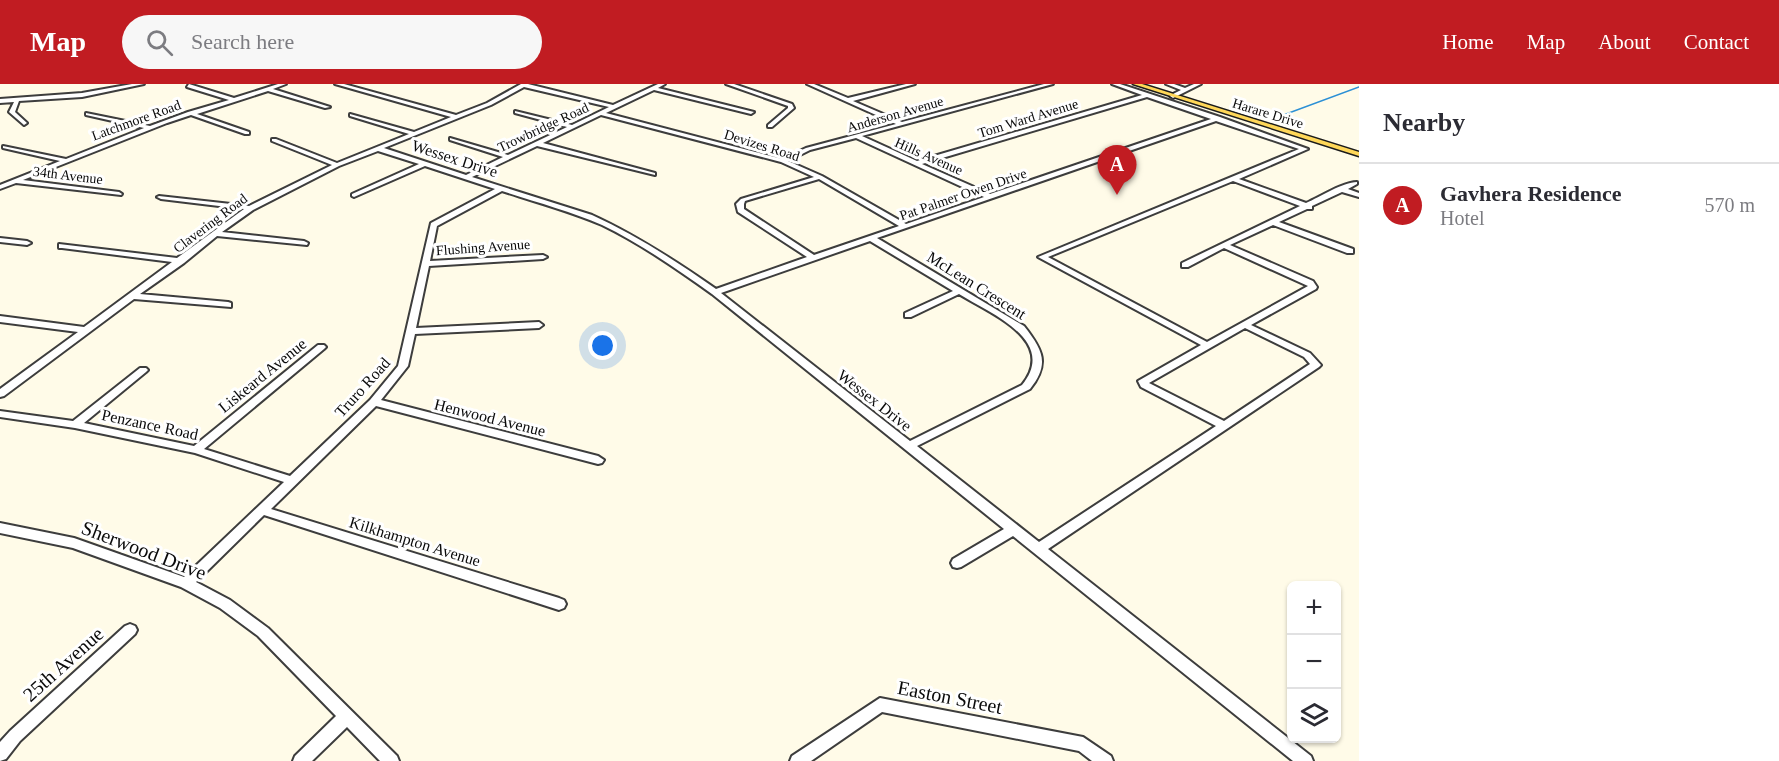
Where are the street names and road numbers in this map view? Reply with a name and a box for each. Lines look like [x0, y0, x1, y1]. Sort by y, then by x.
street label: Anderson Avenue [845, 94, 945, 135]
street label: Tom Ward Avenue [976, 96, 1080, 141]
street label: Harare Drive [1231, 96, 1305, 131]
street label: Latchmore Road [90, 97, 183, 144]
street label: Trowbridge Road [495, 100, 591, 155]
street label: Devizes Road [722, 127, 801, 164]
street label: Hills Avenue [893, 135, 965, 178]
street label: Wessex Drive [410, 137, 500, 180]
street label: 34th Avenue [32, 164, 104, 187]
street label: Pat Palmer Owen Drive [898, 166, 1029, 223]
street label: Clavering Road [171, 191, 250, 256]
street label: Flushing Avenue [436, 237, 531, 258]
street label: McLean Crescent [924, 248, 1030, 323]
street label: Liskeard Avenue [215, 335, 310, 416]
street label: Truro Road [331, 354, 393, 420]
street label: Wessex Drive [834, 366, 915, 434]
street label: Henwood Avenue [433, 395, 547, 440]
street label: Penzance Road [100, 406, 200, 443]
street label: Kilkhampton Avenue [347, 513, 482, 570]
street label: Sherwood Drive [79, 516, 210, 584]
street label: 25th Avenue [18, 622, 108, 706]
street label: Easton Street [896, 676, 1005, 718]

